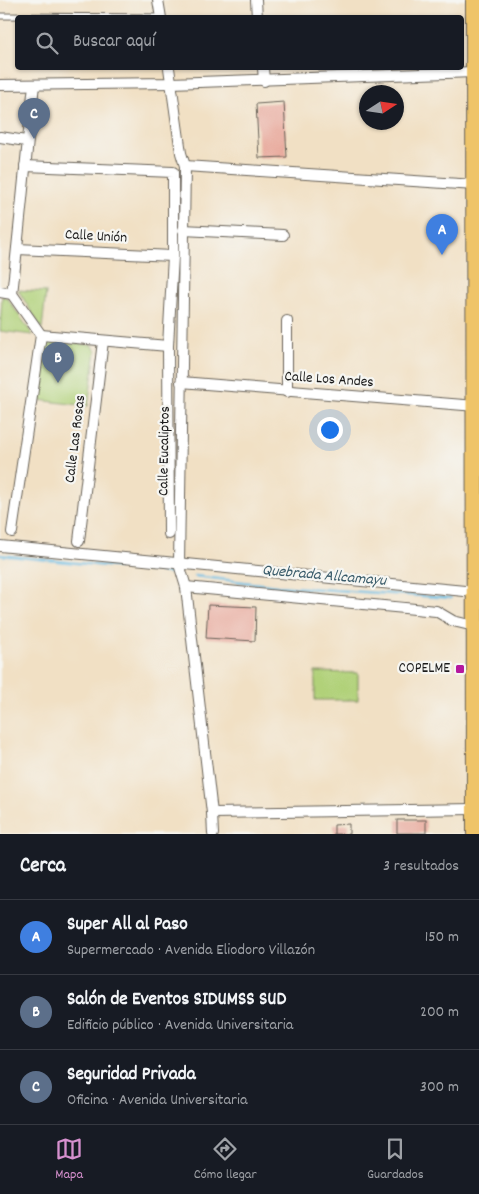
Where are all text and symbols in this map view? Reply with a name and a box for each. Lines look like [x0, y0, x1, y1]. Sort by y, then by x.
search box [15, 15, 464, 70]
icon: search [33, 29, 61, 57]
text: Buscar aquí [73, 29, 155, 56]
north arrow [359, 85, 404, 130]
pin: C [18, 98, 50, 139]
pin: A [426, 214, 458, 255]
street label: Calle Unión [64, 224, 128, 250]
pin: B [42, 342, 74, 383]
street label: Calle Los Andes [284, 366, 374, 394]
street label: Calle Las Rosas [60, 394, 92, 484]
street label: Calle Eucaliptos [153, 406, 177, 496]
your location [317, 417, 343, 443]
water label: Quebrada Allcamayu [261, 559, 388, 593]
place label: COPELME [399, 658, 450, 680]
marker: COPELME [454, 663, 466, 675]
text: Cerca [20, 852, 66, 882]
text: 3 resultados [383, 855, 459, 878]
text: Super All al Paso [67, 912, 188, 939]
text: A [32, 926, 40, 949]
text: 150 m [425, 926, 459, 949]
text: Supermercado · Avenida Eliodoro Villazón [67, 939, 315, 962]
text: Salón de Eventos SIDUMSS SUD [67, 987, 286, 1014]
text: B [32, 1001, 40, 1024]
text: 200 m [420, 1001, 459, 1024]
text: Edificio público · Avenida Universitaria [67, 1014, 293, 1037]
text: Seguridad Privada [67, 1062, 196, 1089]
text: C [32, 1076, 40, 1099]
text: 300 m [420, 1076, 459, 1099]
text: Oficina · Avenida Universitaria [67, 1089, 247, 1112]
tab: Mapa [55, 1135, 83, 1185]
tab: Cómo llegar [194, 1135, 257, 1185]
tab: Guardados [367, 1135, 424, 1185]

